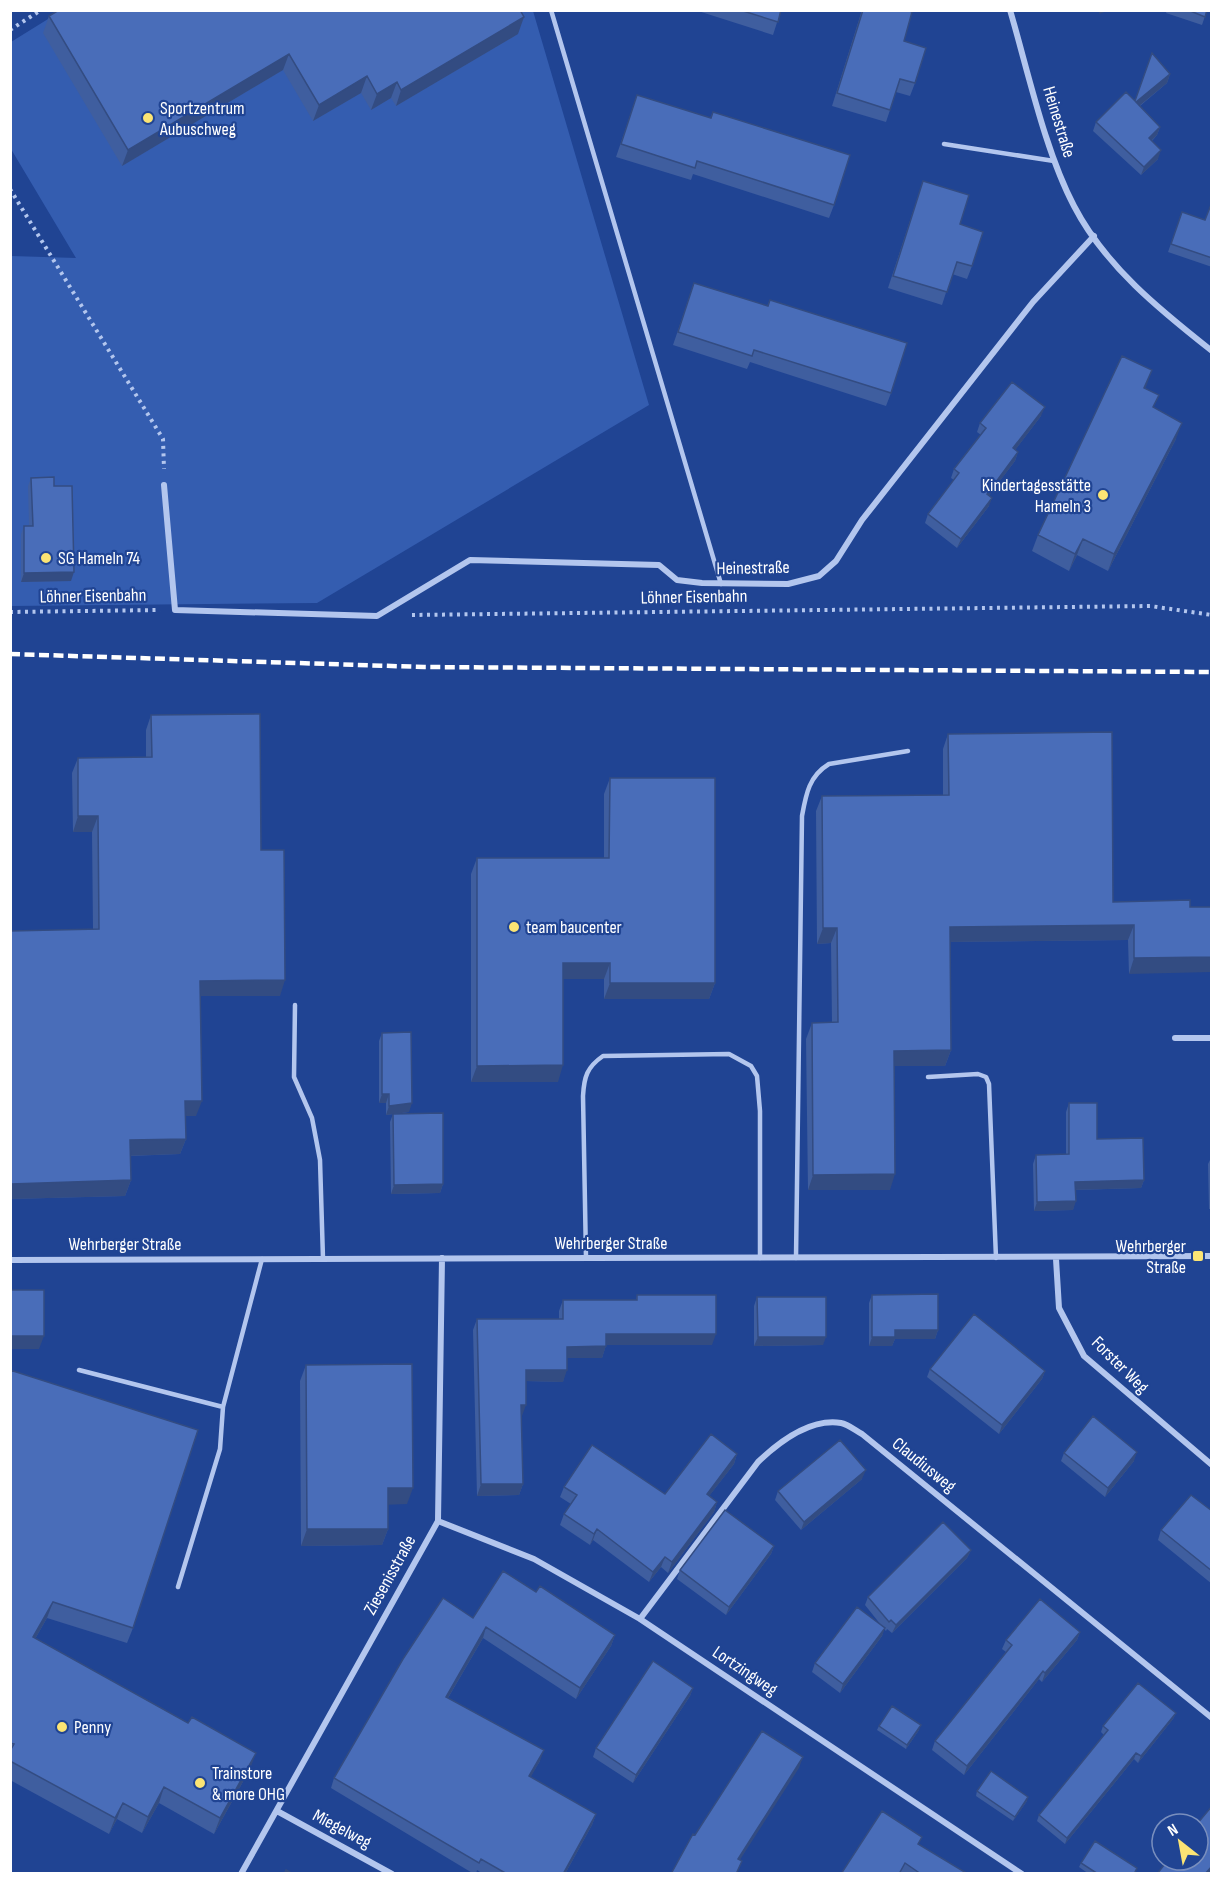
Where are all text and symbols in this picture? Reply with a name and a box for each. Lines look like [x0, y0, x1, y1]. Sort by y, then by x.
street label: Heinestraße [1038, 84, 1080, 160]
place label: Sportzentrum Aubuschweg [159, 98, 245, 140]
marker: Sportzentrum Aubuschweg [141, 111, 155, 125]
place label: Kindertagesstätte Hameln 3 [982, 475, 1091, 517]
marker: Kindertagesstätte Hameln 3 [1096, 488, 1110, 502]
place label: SG Hameln 74 [58, 548, 141, 569]
marker: SG Hameln 74 [39, 551, 53, 565]
street label: Heinestraße [716, 557, 790, 579]
street label: Löhner Eisenbahn [40, 585, 146, 607]
street label: Löhner Eisenbahn [641, 586, 747, 608]
place label: team baucenter [526, 917, 622, 938]
marker: team baucenter [507, 920, 521, 934]
street label: Wehrberger Straße [554, 1233, 668, 1254]
street label: Wehrberger Straße [68, 1234, 182, 1255]
place label: Wehrberger Straße [1116, 1236, 1186, 1278]
marker: Wehrberger Straße [1191, 1249, 1205, 1263]
street label: Forster Weg [1087, 1332, 1153, 1398]
street label: Claudiusweg [888, 1433, 960, 1497]
street label: Ziesenisstraße [360, 1532, 420, 1618]
street label: Lortzingweg [708, 1642, 782, 1700]
place label: Penny [74, 1717, 111, 1738]
marker: Penny [55, 1720, 69, 1734]
place label: Trainstore & more OHG [212, 1763, 285, 1805]
marker: Trainstore & more OHG [193, 1776, 207, 1790]
street label: Miegelweg [309, 1805, 375, 1853]
north arrow [1150, 1812, 1210, 1872]
text: N [1164, 1820, 1182, 1841]

